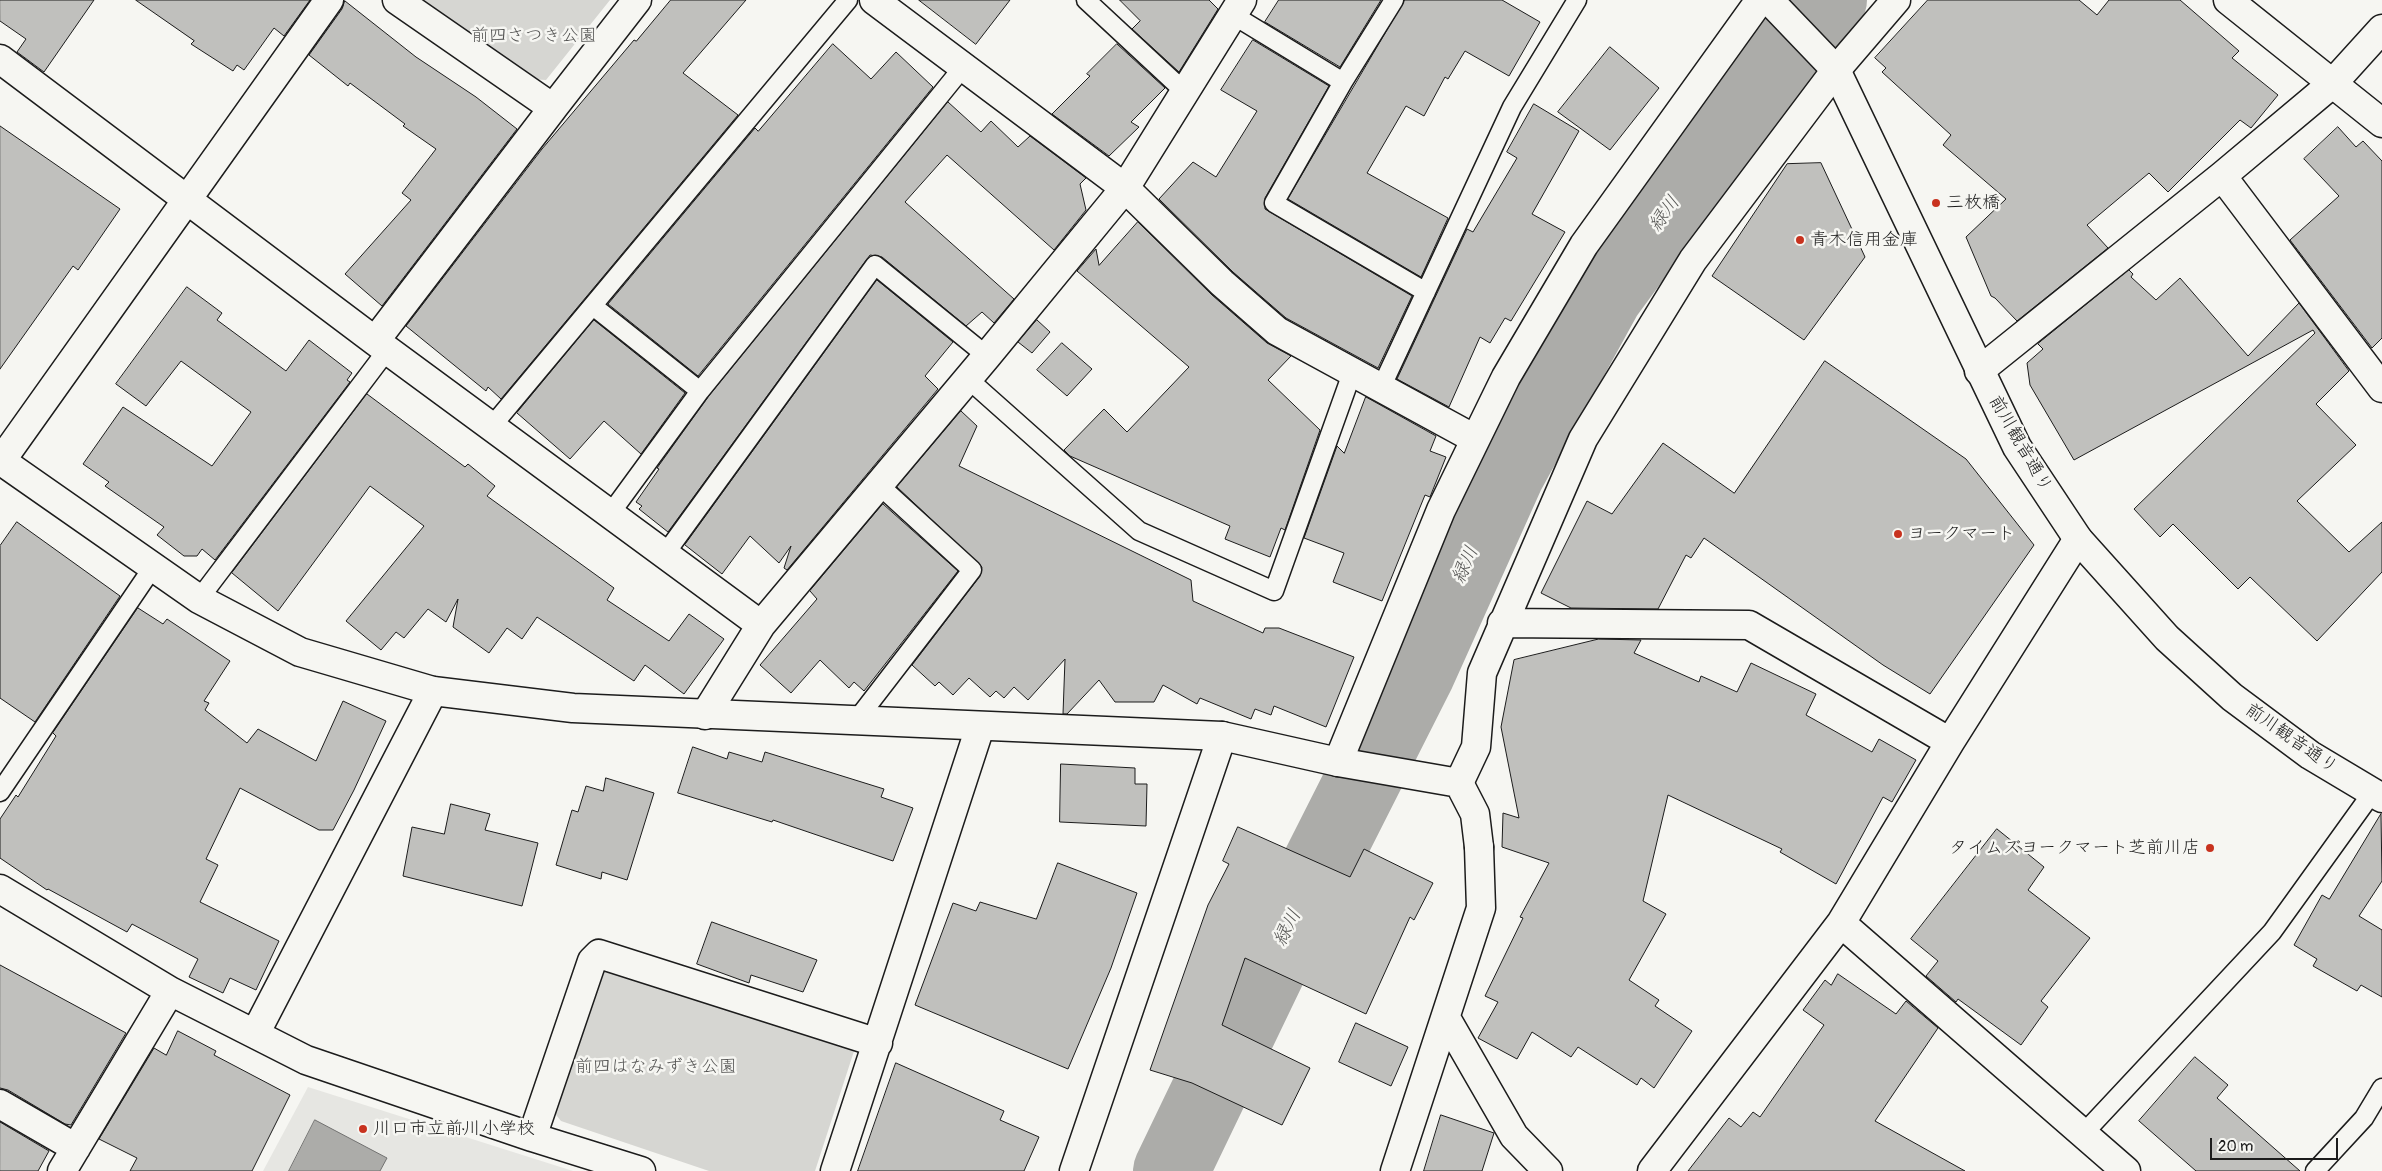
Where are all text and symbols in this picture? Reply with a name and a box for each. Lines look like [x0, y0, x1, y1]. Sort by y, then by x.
park label: 前四さつき公園 [471, 25, 597, 47]
water label: 緑川 [1645, 192, 1685, 236]
place label: 三枚橋 [1946, 192, 2000, 214]
marker: 三枚橋 [1930, 197, 1942, 209]
place label: 青木信用金庫 [1810, 229, 1918, 251]
marker: 青木信用金庫 [1794, 234, 1806, 246]
street label: 前川観音通り [1984, 392, 2056, 496]
place label: ヨークマート [1908, 523, 2015, 545]
marker: ヨークマート [1892, 528, 1904, 540]
water label: 緑川 [1448, 543, 1484, 587]
street label: 前川観音通り [2241, 699, 2341, 779]
place label: タイムズヨークマート芝前川店 [1949, 837, 2200, 859]
marker: タイムズヨークマート芝前川店 [2204, 842, 2216, 854]
water label: 緑川 [1269, 906, 1307, 950]
park label: 前四はなみずき公園 [575, 1056, 737, 1078]
place label: 川口市立前川小学校 [373, 1118, 535, 1140]
marker: 川口市立前川小学校 [357, 1123, 369, 1135]
scale bar [2212, 1128, 2340, 1160]
text: 20 m [2218, 1137, 2253, 1156]

